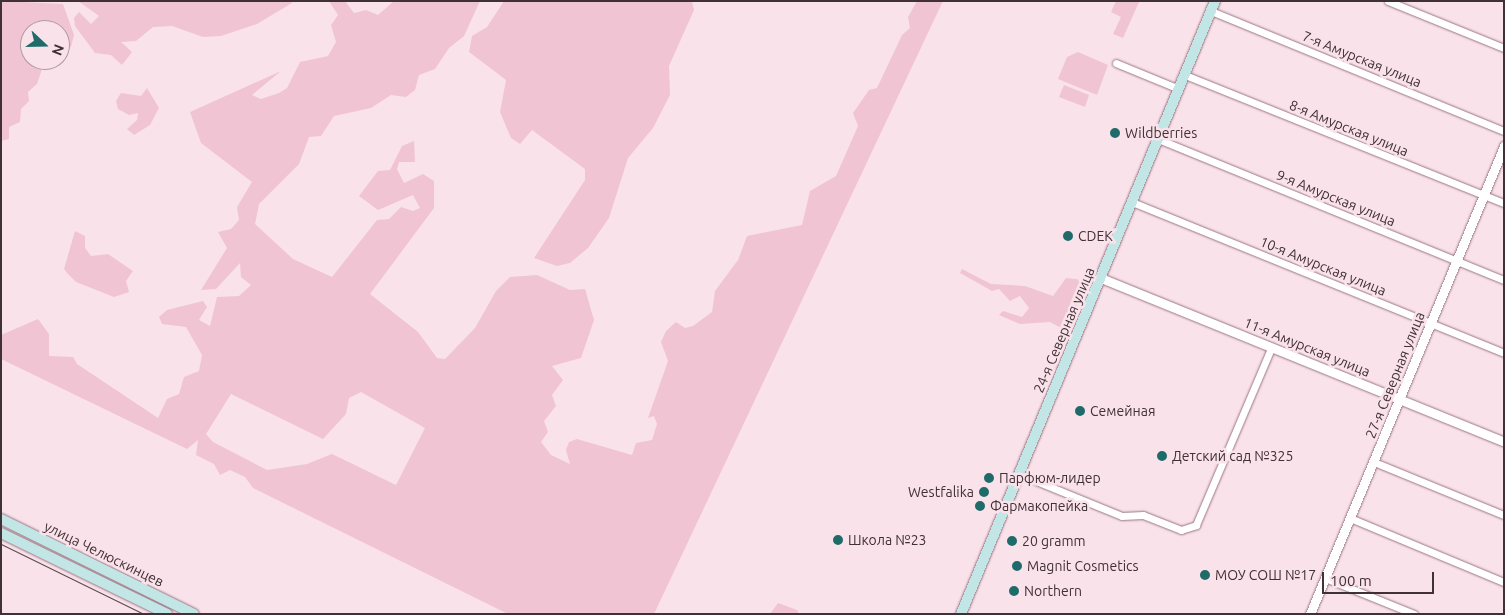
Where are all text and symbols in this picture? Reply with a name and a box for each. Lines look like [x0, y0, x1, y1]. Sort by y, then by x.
north arrow [20, 20, 70, 70]
street label: 7-я Амурская улица [1300, 27, 1424, 91]
text: N [49, 42, 67, 58]
street label: 8-я Амурская улица [1287, 96, 1411, 160]
place label: Wildberries [1125, 125, 1197, 141]
marker: Wildberries [1109, 127, 1121, 139]
street label: 9-я Амурская улица [1274, 166, 1398, 230]
place label: CDEK [1078, 228, 1113, 244]
marker: CDEK [1062, 230, 1074, 242]
street label: 10-я Амурская улица [1257, 233, 1389, 299]
street label: 24-я Северная улица [1030, 265, 1098, 395]
street label: 27-я Северная улица [1362, 309, 1428, 441]
street label: 11-я Амурская улица [1241, 314, 1373, 380]
place label: Семейная [1090, 403, 1155, 419]
marker: Семейная [1074, 405, 1086, 417]
place label: Детский сад №325 [1172, 448, 1293, 464]
marker: Детский сад №325 [1156, 450, 1168, 462]
place label: Парфюм-лидер [999, 470, 1101, 486]
marker: Парфюм-лидер [983, 472, 995, 484]
place label: Westfalika [908, 484, 974, 500]
marker: Westfalika [978, 486, 990, 498]
place label: Фармакопейка [990, 498, 1088, 514]
marker: Фармакопейка [974, 500, 986, 512]
street label: улица Челюскинцев [41, 518, 167, 590]
place label: Школа №23 [848, 532, 927, 548]
place label: 20 gramm [1022, 533, 1086, 549]
marker: Школа №23 [832, 534, 844, 546]
marker: 20 gramm [1006, 535, 1018, 547]
place label: Magnit Cosmetics [1027, 558, 1139, 574]
marker: Magnit Cosmetics [1011, 560, 1023, 572]
scale bar [1325, 562, 1438, 594]
place label: МОУ СОШ №17 [1215, 567, 1316, 583]
marker: МОУ СОШ №17 [1199, 569, 1211, 581]
text: 100 m [1330, 572, 1372, 589]
place label: Northern [1024, 583, 1082, 599]
marker: Northern [1008, 585, 1020, 597]

